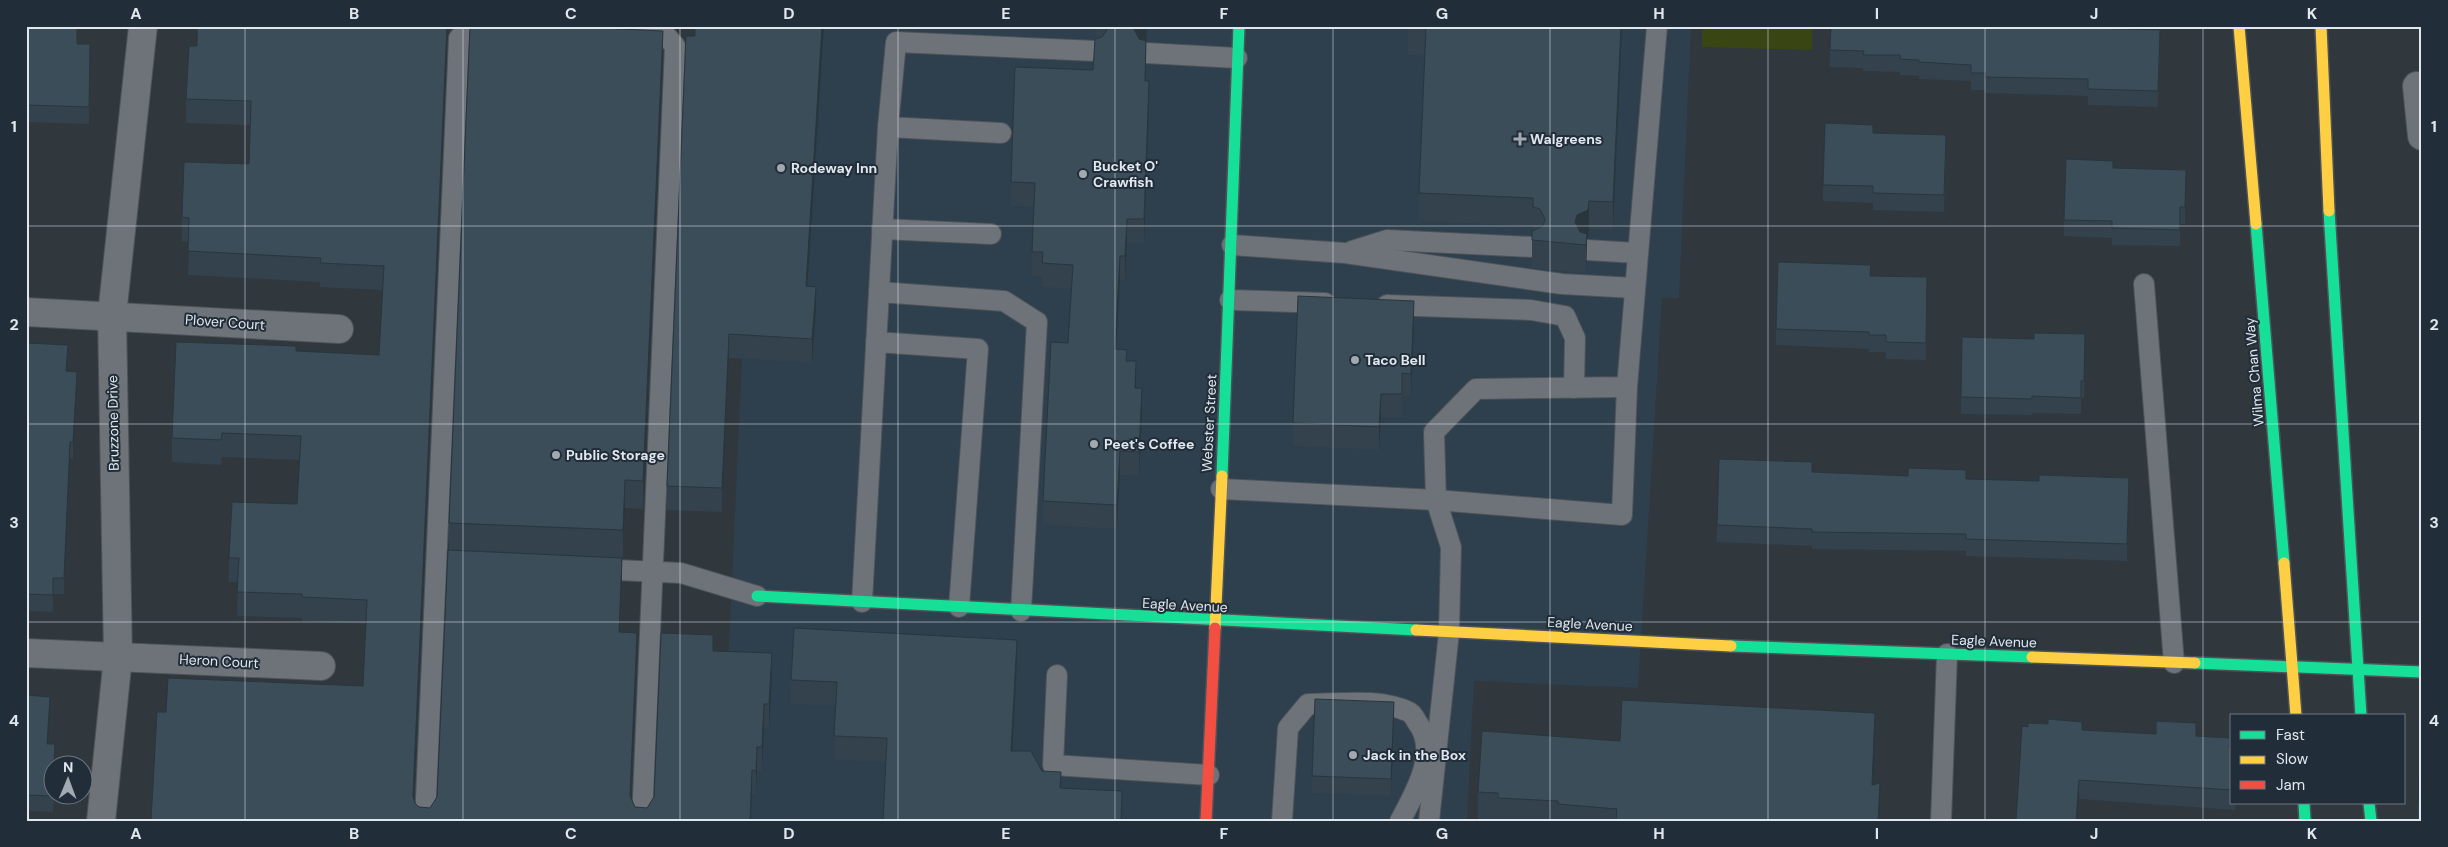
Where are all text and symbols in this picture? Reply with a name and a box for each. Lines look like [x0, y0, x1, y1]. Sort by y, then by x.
text: A [130, 3, 142, 24]
text: B [349, 3, 359, 24]
text: C [565, 3, 577, 24]
text: D [783, 3, 795, 24]
text: E [1001, 3, 1011, 24]
text: F [1220, 3, 1229, 24]
text: G [1436, 3, 1448, 24]
text: H [1653, 3, 1665, 24]
text: I [1875, 3, 1879, 24]
text: J [2090, 3, 2098, 24]
text: K [2307, 3, 2318, 24]
text: 1 [11, 116, 17, 137]
text: 1 [2431, 116, 2437, 137]
place label: Walgreens [1530, 130, 1602, 148]
marker: Walgreens [1514, 133, 1526, 145]
place label: Bucket O' Crawfish [1093, 157, 1158, 191]
place label: Rodeway Inn [791, 159, 877, 177]
marker: Rodeway Inn [775, 162, 787, 174]
marker: Bucket O' Crawfish [1077, 168, 1089, 180]
street label: Plover Court [184, 310, 266, 334]
text: 2 [9, 314, 19, 335]
text: 2 [2429, 314, 2439, 335]
street label: Wilma Chan Way [2240, 317, 2268, 427]
place label: Taco Bell [1365, 351, 1426, 369]
marker: Taco Bell [1349, 354, 1361, 366]
street label: Webster Street [1197, 374, 1221, 472]
street label: Bruzzone Drive [103, 375, 123, 471]
place label: Peet's Coffee [1104, 435, 1194, 453]
marker: Peet's Coffee [1088, 438, 1100, 450]
place label: Public Storage [566, 446, 665, 464]
marker: Public Storage [550, 449, 562, 461]
text: 3 [9, 512, 19, 533]
text: 3 [2429, 512, 2439, 533]
street label: Eagle Avenue [1142, 594, 1228, 616]
street label: Eagle Avenue [1547, 613, 1633, 635]
street label: Eagle Avenue [1951, 631, 2037, 651]
street label: Heron Court [179, 650, 259, 672]
text: 4 [9, 710, 19, 731]
text: 4 [2429, 710, 2439, 731]
legend [2230, 714, 2406, 804]
text: Fast [2276, 725, 2305, 745]
place label: Jack in the Box [1363, 746, 1466, 764]
marker: Jack in the Box [1347, 749, 1359, 761]
text: Slow [2276, 749, 2309, 769]
north arrow [42, 754, 92, 804]
text: N [63, 758, 73, 776]
text: Jam [2276, 775, 2305, 795]
text: A [130, 823, 142, 844]
text: B [349, 823, 359, 844]
text: C [565, 823, 577, 844]
text: D [783, 823, 795, 844]
text: E [1001, 823, 1011, 844]
text: F [1220, 823, 1229, 844]
text: G [1436, 823, 1448, 844]
text: H [1653, 823, 1665, 844]
text: I [1875, 823, 1879, 844]
text: J [2090, 823, 2098, 844]
text: K [2307, 823, 2318, 844]

